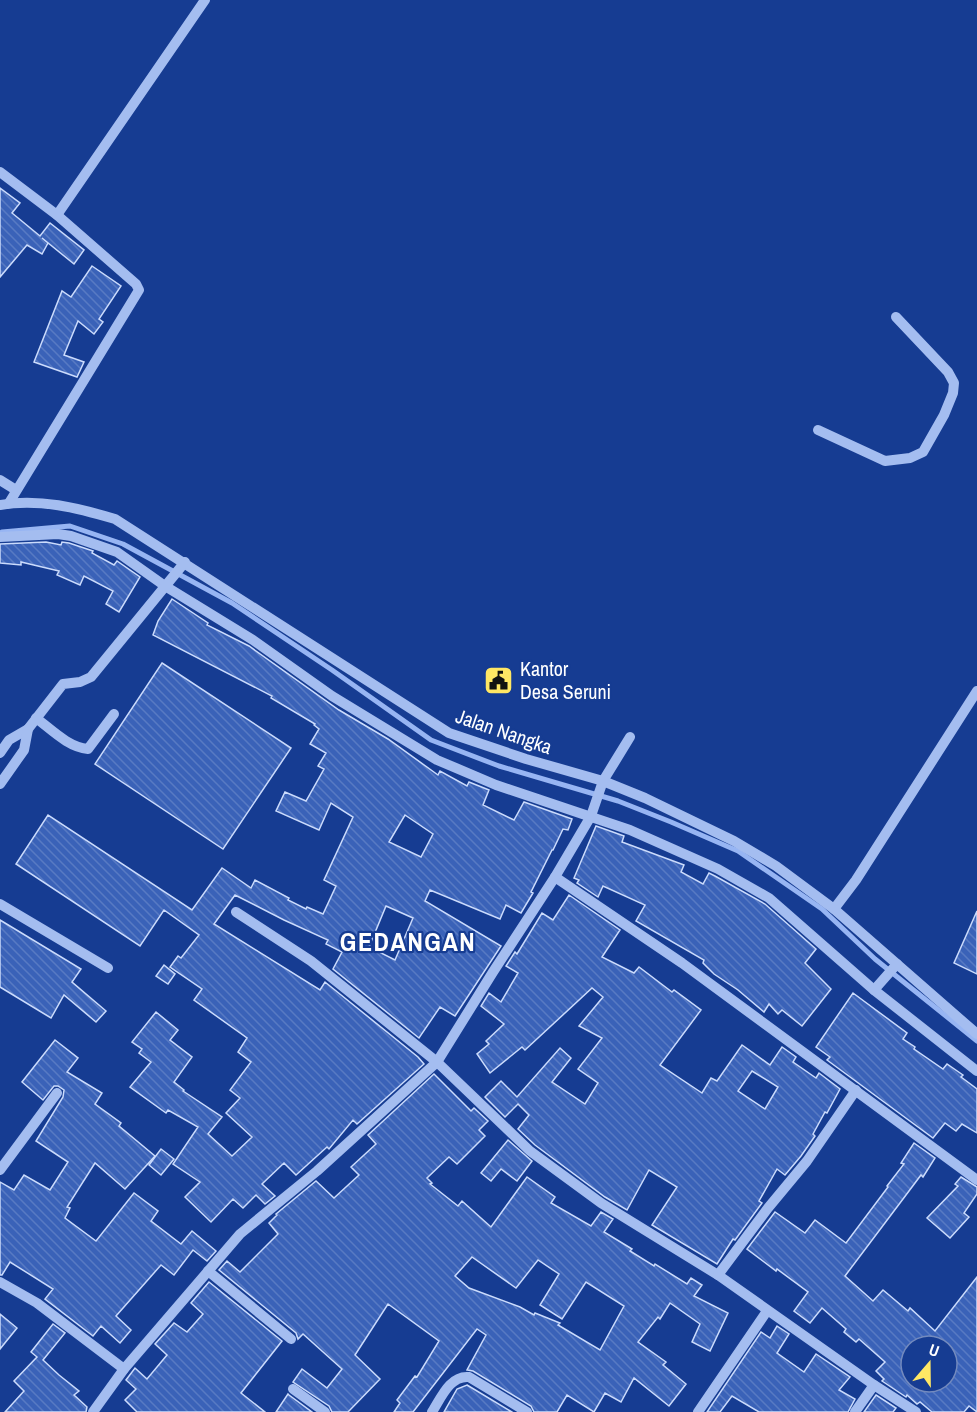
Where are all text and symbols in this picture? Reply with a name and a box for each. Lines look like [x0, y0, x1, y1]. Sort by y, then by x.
place label: Kantor Desa Seruni [520, 655, 611, 705]
public building icon: Kantor Desa Seruni [483, 664, 515, 696]
street label: Jalan Nangka [452, 702, 556, 760]
district label: GEDANGAN [340, 924, 476, 959]
north arrow [899, 1334, 959, 1394]
text: U [926, 1338, 942, 1362]

